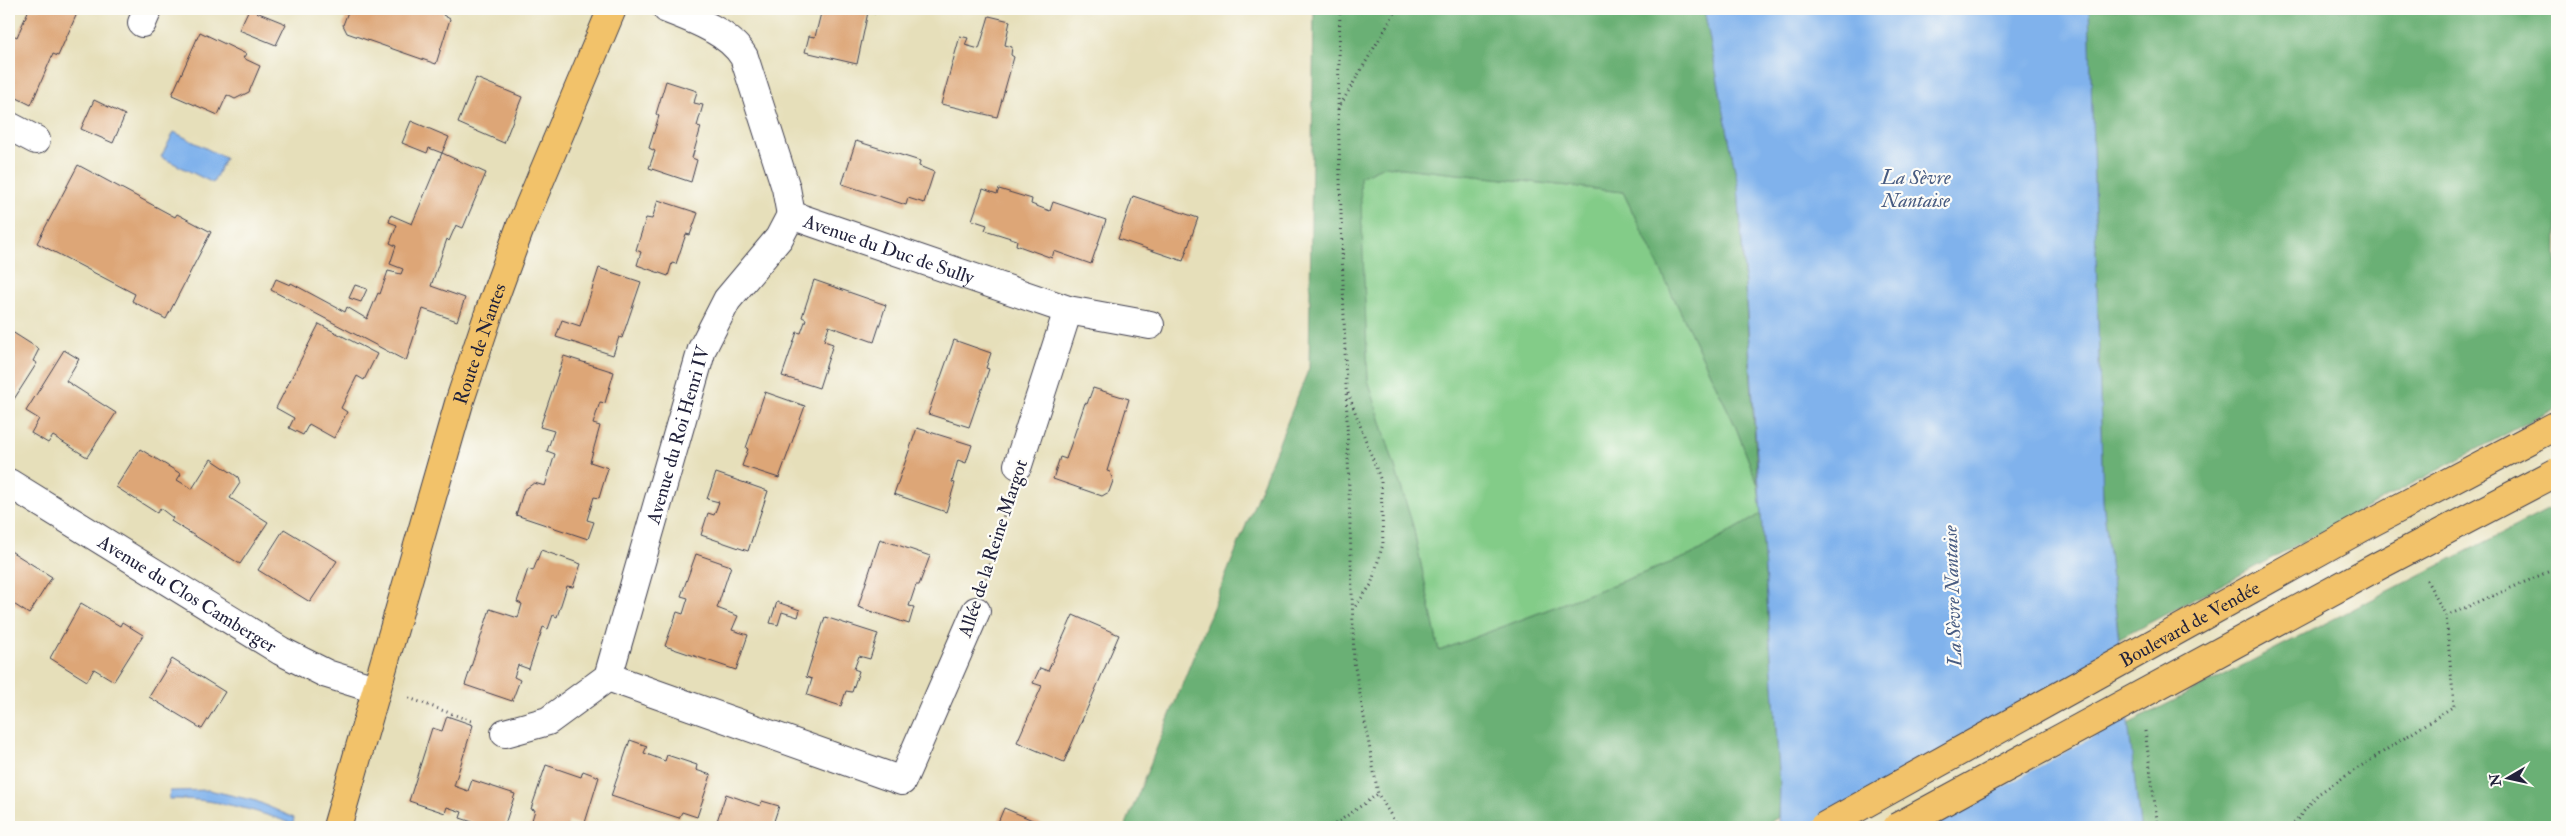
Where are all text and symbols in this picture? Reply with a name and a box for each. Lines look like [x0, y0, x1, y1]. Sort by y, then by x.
water label: La Sèvre Nantaise [1880, 165, 1951, 213]
street label: Avenue du Duc de Sully [799, 209, 978, 290]
street label: Route de Nantes [448, 280, 512, 408]
street label: Avenue du Roi Henri IV [641, 343, 715, 528]
street label: Allée de la Reine Margot [953, 456, 1033, 641]
water label: La Sèvre Nantaise [1938, 525, 1967, 668]
street label: Avenue du Clos Camberger [93, 529, 281, 658]
street label: Boulevard de Vendée [2115, 576, 2264, 673]
north arrow [2484, 754, 2534, 804]
text: N [2486, 772, 2505, 788]

